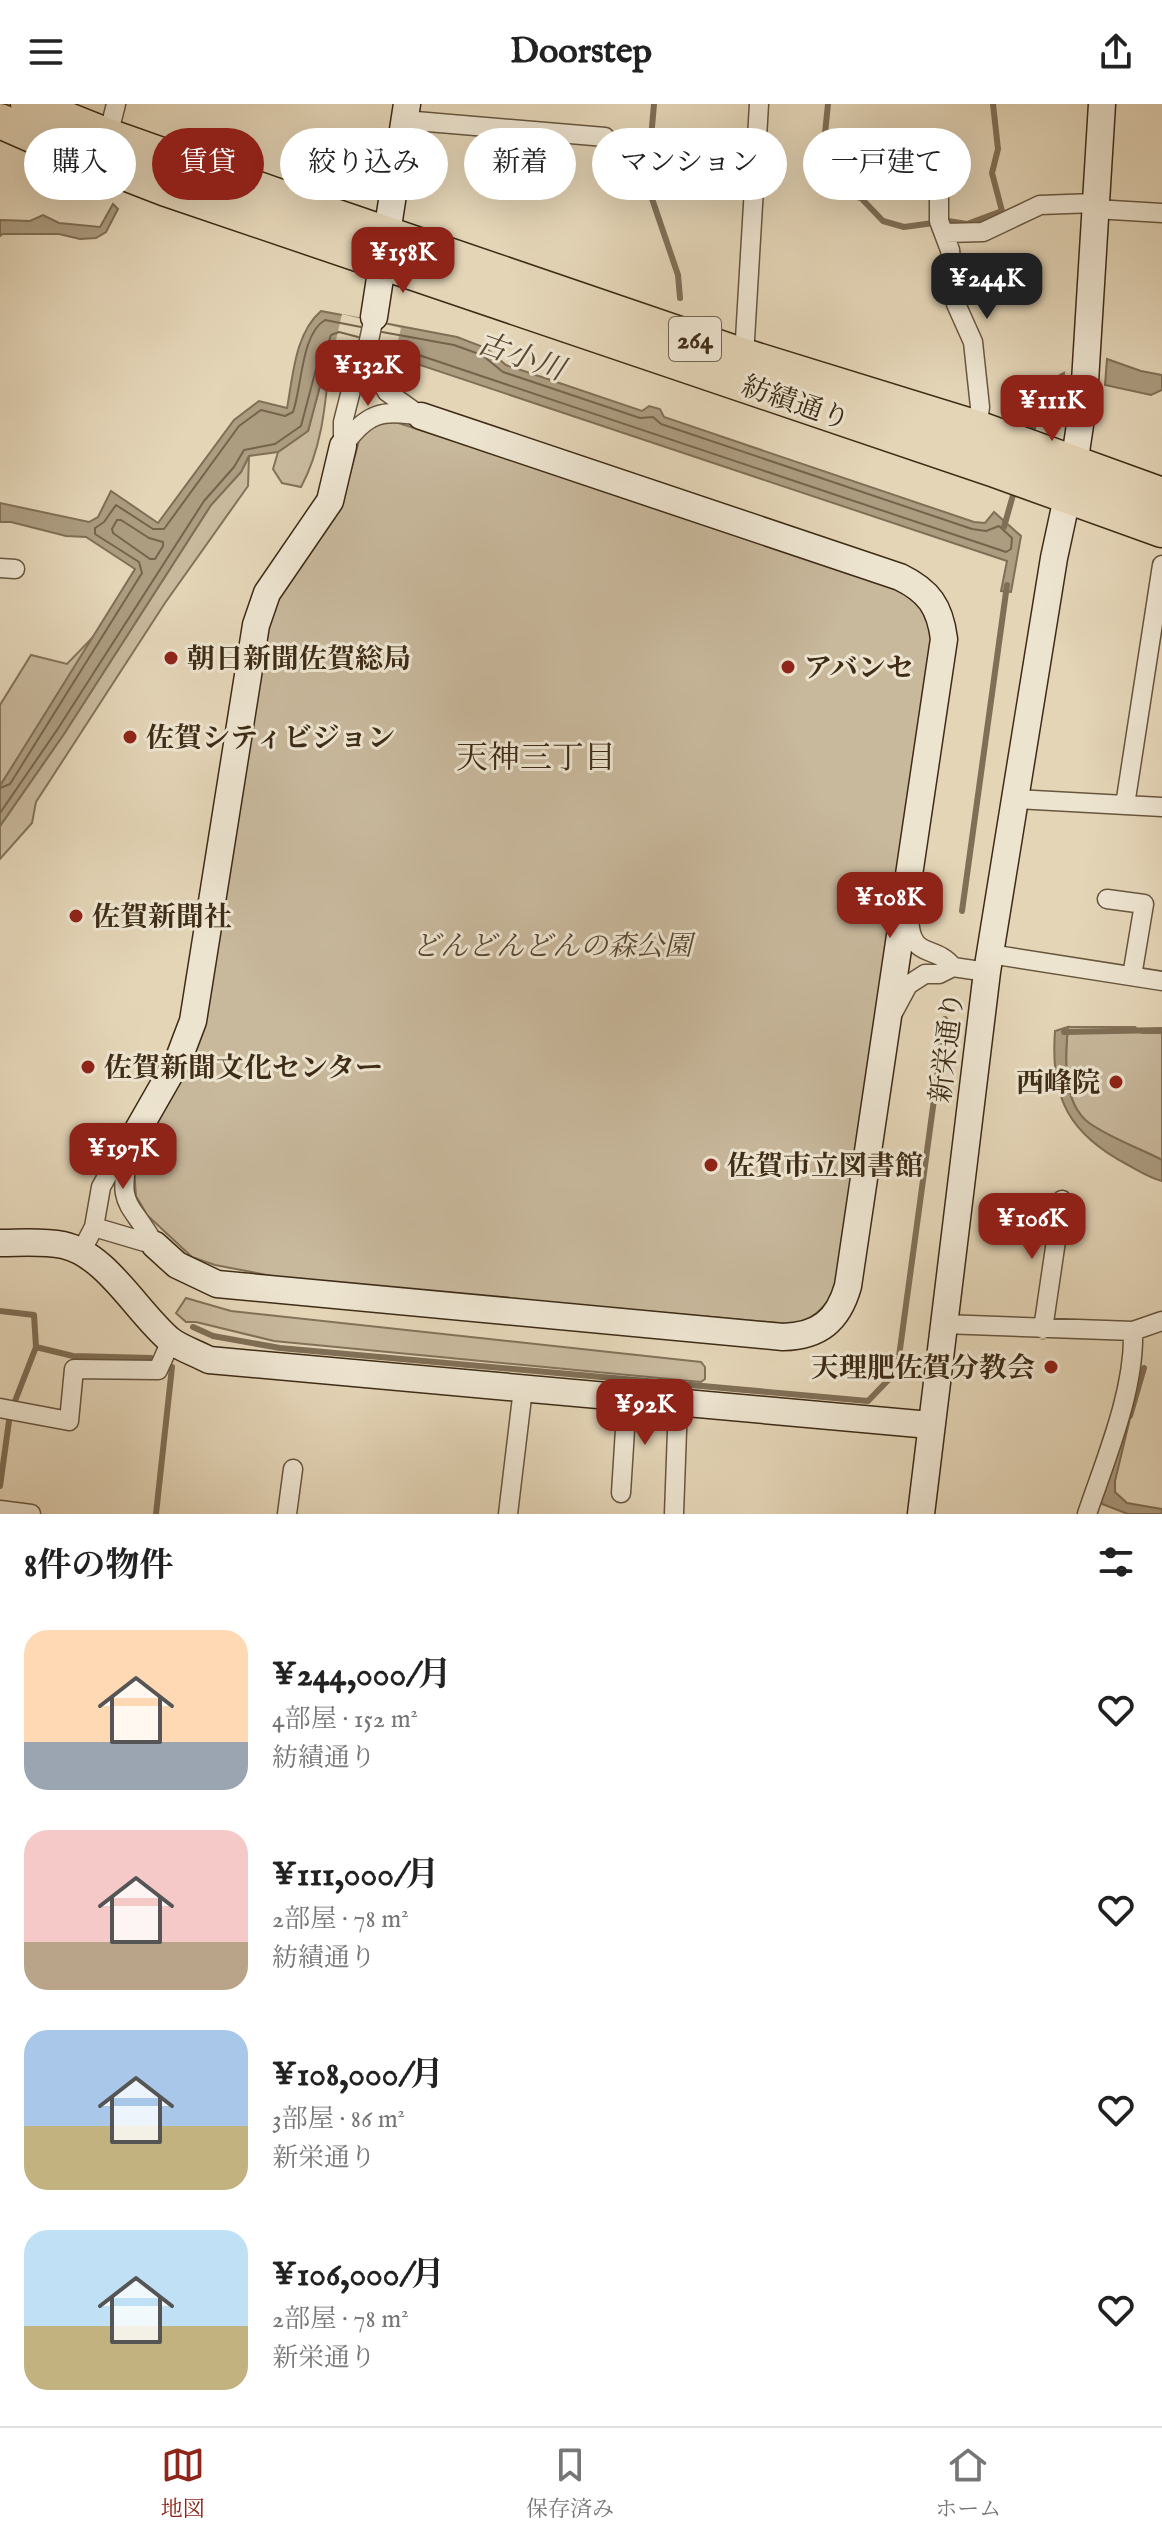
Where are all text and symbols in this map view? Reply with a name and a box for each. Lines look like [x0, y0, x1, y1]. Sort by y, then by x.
text: Doorstep [510, 29, 652, 75]
icon: menu [24, 30, 68, 74]
icon: share [1094, 30, 1138, 74]
chip: 購入 [24, 128, 136, 200]
chip: 賃貸 [152, 128, 264, 200]
chip: 絞り込み [280, 128, 448, 200]
chip: 新着 [464, 128, 576, 200]
chip: マンション [592, 128, 787, 200]
chip: 一戸建て [803, 128, 971, 200]
pin: ¥158K [347, 227, 459, 295]
text: ¥158K [369, 236, 437, 269]
pin: ¥244K [931, 253, 1043, 321]
text: ¥244K [949, 262, 1025, 295]
road number: 264 [669, 317, 721, 361]
water label: 古小川 [472, 325, 572, 391]
pin: ¥132K [312, 340, 424, 408]
text: ¥132K [333, 349, 403, 382]
street label: 紡績通り [737, 370, 854, 439]
pin: ¥111K [996, 375, 1108, 443]
text: ¥111K [1019, 384, 1085, 417]
place label: 朝日新聞佐賀総局 [187, 643, 411, 678]
marker: 朝日新聞佐賀総局 [162, 649, 180, 667]
place label: アバンセ [804, 652, 914, 687]
marker: アバンセ [779, 658, 797, 676]
place label: 佐賀シティビジョン [146, 722, 395, 757]
marker: 佐賀シティビジョン [121, 728, 139, 746]
district label: 天神三丁目 [456, 739, 616, 780]
pin: ¥108K [834, 872, 946, 940]
text: ¥108K [855, 881, 925, 914]
place label: 佐賀新聞社 [92, 901, 232, 936]
marker: 佐賀新聞社 [67, 907, 85, 925]
park label: どんどんどんの森公園 [412, 930, 696, 965]
street label: 新栄通り [924, 990, 973, 1105]
place label: 佐賀新聞文化センター [104, 1052, 383, 1087]
marker: 佐賀新聞文化センター [79, 1058, 97, 1076]
place label: 西峰院 [1016, 1067, 1100, 1102]
marker: 西峰院 [1107, 1073, 1125, 1091]
pin: ¥197K [67, 1123, 179, 1191]
text: ¥197K [88, 1132, 158, 1165]
place label: 佐賀市立図書館 [727, 1150, 923, 1185]
marker: 佐賀市立図書館 [702, 1156, 720, 1174]
pin: ¥106K [976, 1193, 1088, 1261]
text: ¥106K [996, 1202, 1068, 1235]
place label: 天理肥佐賀分教会 [811, 1352, 1035, 1387]
marker: 天理肥佐賀分教会 [1042, 1358, 1060, 1376]
pin: ¥92K [598, 1379, 692, 1447]
text: ¥92K [614, 1388, 676, 1421]
icon: filters [1094, 1540, 1138, 1584]
text: 8件の物件 [24, 1545, 173, 1588]
text: ¥244,000/月 [272, 1654, 452, 1697]
icon: home [88, 1662, 184, 1758]
icon: heart [1094, 1688, 1138, 1732]
text: 4部屋 · 152 m² [272, 1703, 418, 1736]
text: 紡績通り [272, 1742, 376, 1775]
text: ¥111,000/月 [272, 1854, 440, 1897]
icon: home [88, 1862, 184, 1958]
icon: heart [1094, 1888, 1138, 1932]
text: 2部屋 · 78 m² [272, 1903, 409, 1936]
text: 紡績通り [272, 1942, 376, 1975]
text: ¥108,000/月 [272, 2054, 444, 2097]
icon: home [88, 2062, 184, 2158]
icon: heart [1094, 2088, 1138, 2132]
text: 3部屋 · 86 m² [272, 2103, 405, 2136]
text: 新栄通り [272, 2142, 376, 2175]
text: ¥106,000/月 [272, 2254, 445, 2297]
icon: home [88, 2262, 184, 2358]
icon: heart [1094, 2288, 1138, 2332]
text: 2部屋 · 78 m² [272, 2303, 409, 2336]
text: 新栄通り [272, 2342, 376, 2375]
tab: 地図 [161, 2443, 205, 2524]
tab: 保存済み [526, 2443, 614, 2524]
tab: ホーム [935, 2443, 1001, 2524]

